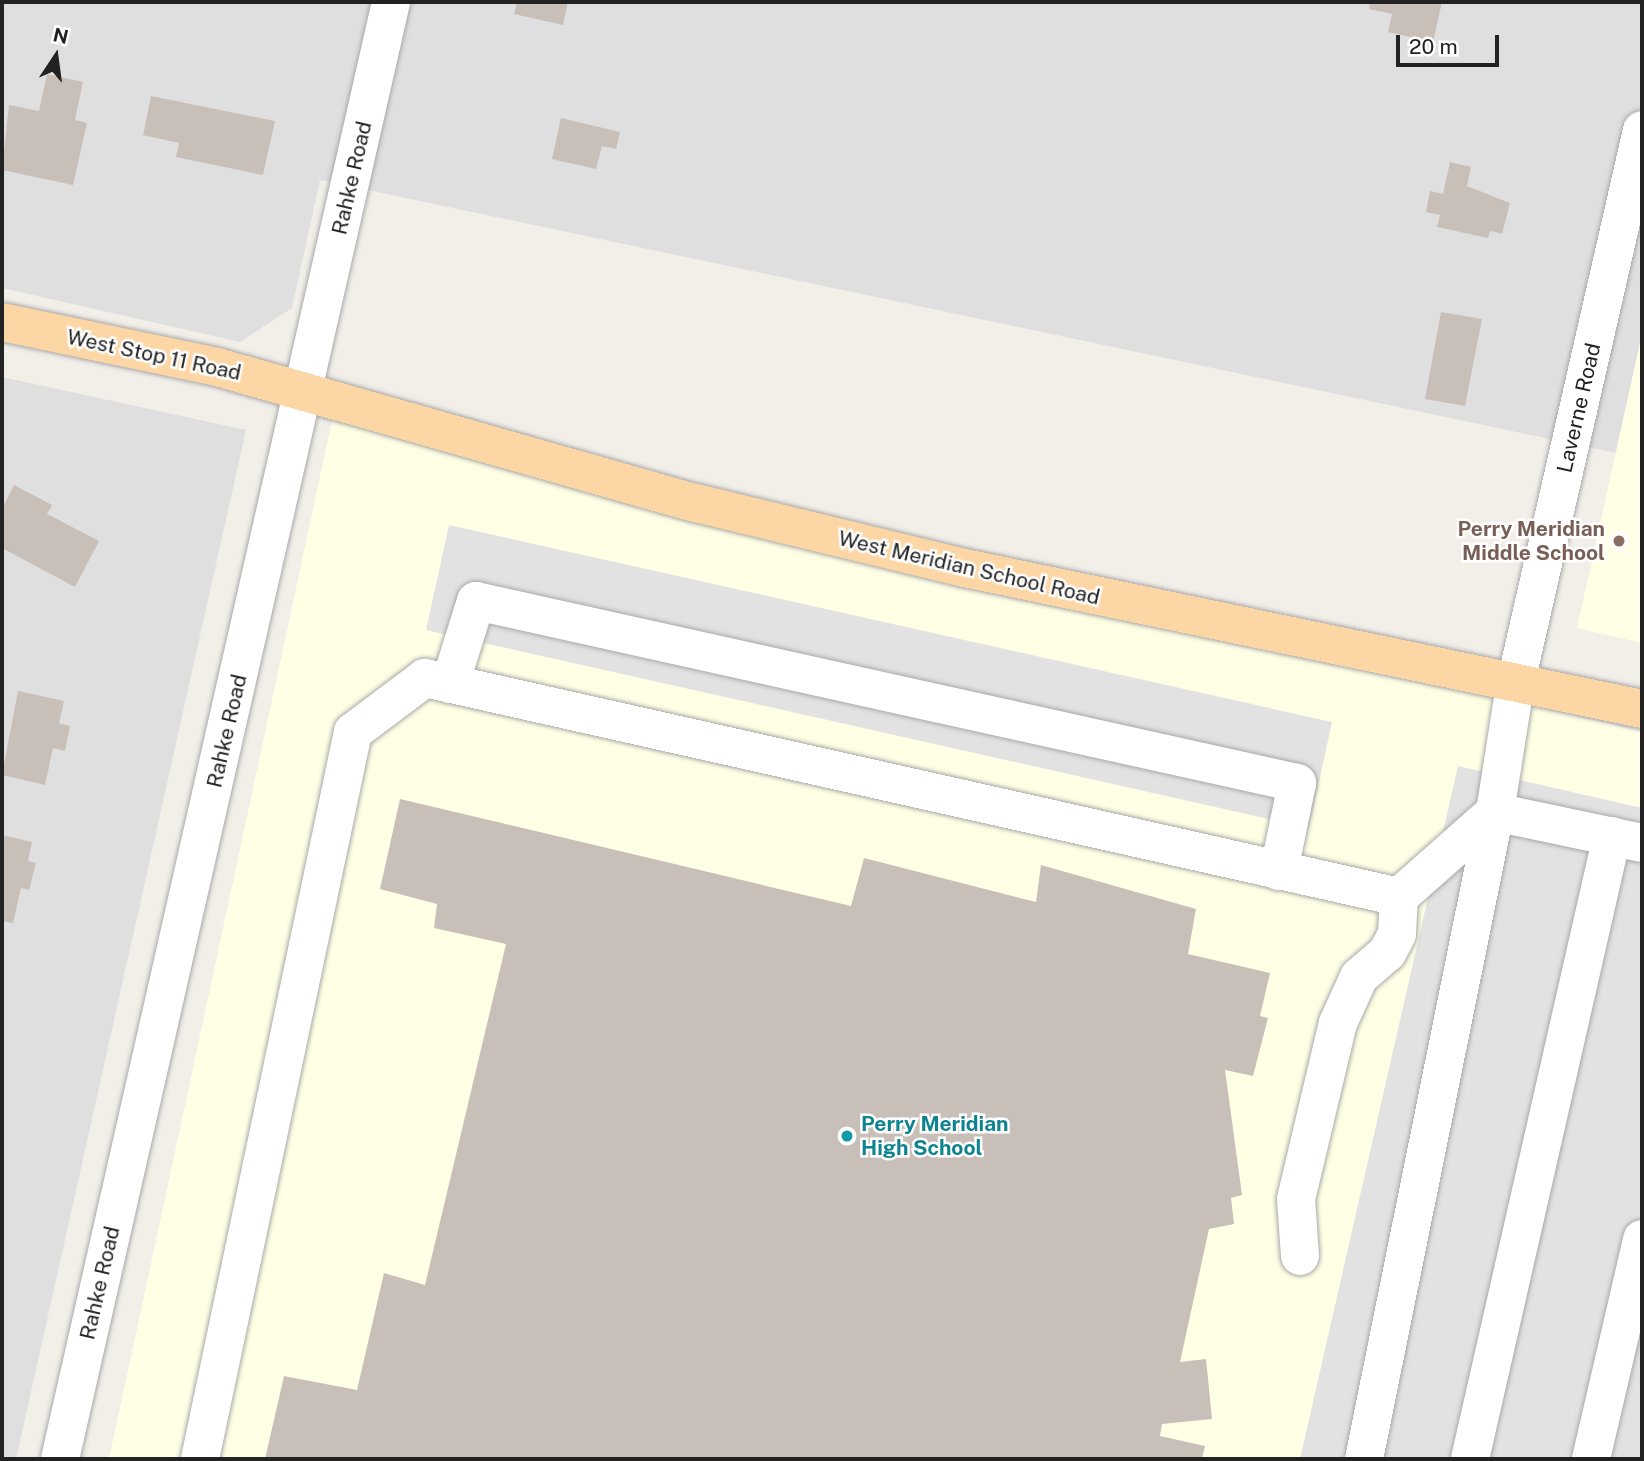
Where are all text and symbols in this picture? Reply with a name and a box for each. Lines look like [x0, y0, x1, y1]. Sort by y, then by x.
north arrow [21, 21, 91, 91]
scale bar [1399, 21, 1502, 65]
text: N [51, 23, 70, 48]
text: 20 m [1409, 34, 1458, 59]
street label: Rahke Road [327, 119, 377, 237]
street label: West Stop 11 Road [65, 324, 243, 386]
street label: Laverne Road [1552, 341, 1606, 475]
place label: Perry Meridian Middle School [1457, 516, 1605, 566]
street label: West Meridian School Road [836, 526, 1102, 610]
marker: Perry Meridian Middle School [1611, 533, 1627, 549]
street label: Rahke Road [202, 672, 252, 790]
place label: Perry Meridian High School [861, 1111, 1009, 1161]
marker: Perry Meridian High School [839, 1128, 855, 1144]
street label: Rahke Road [75, 1224, 125, 1342]

